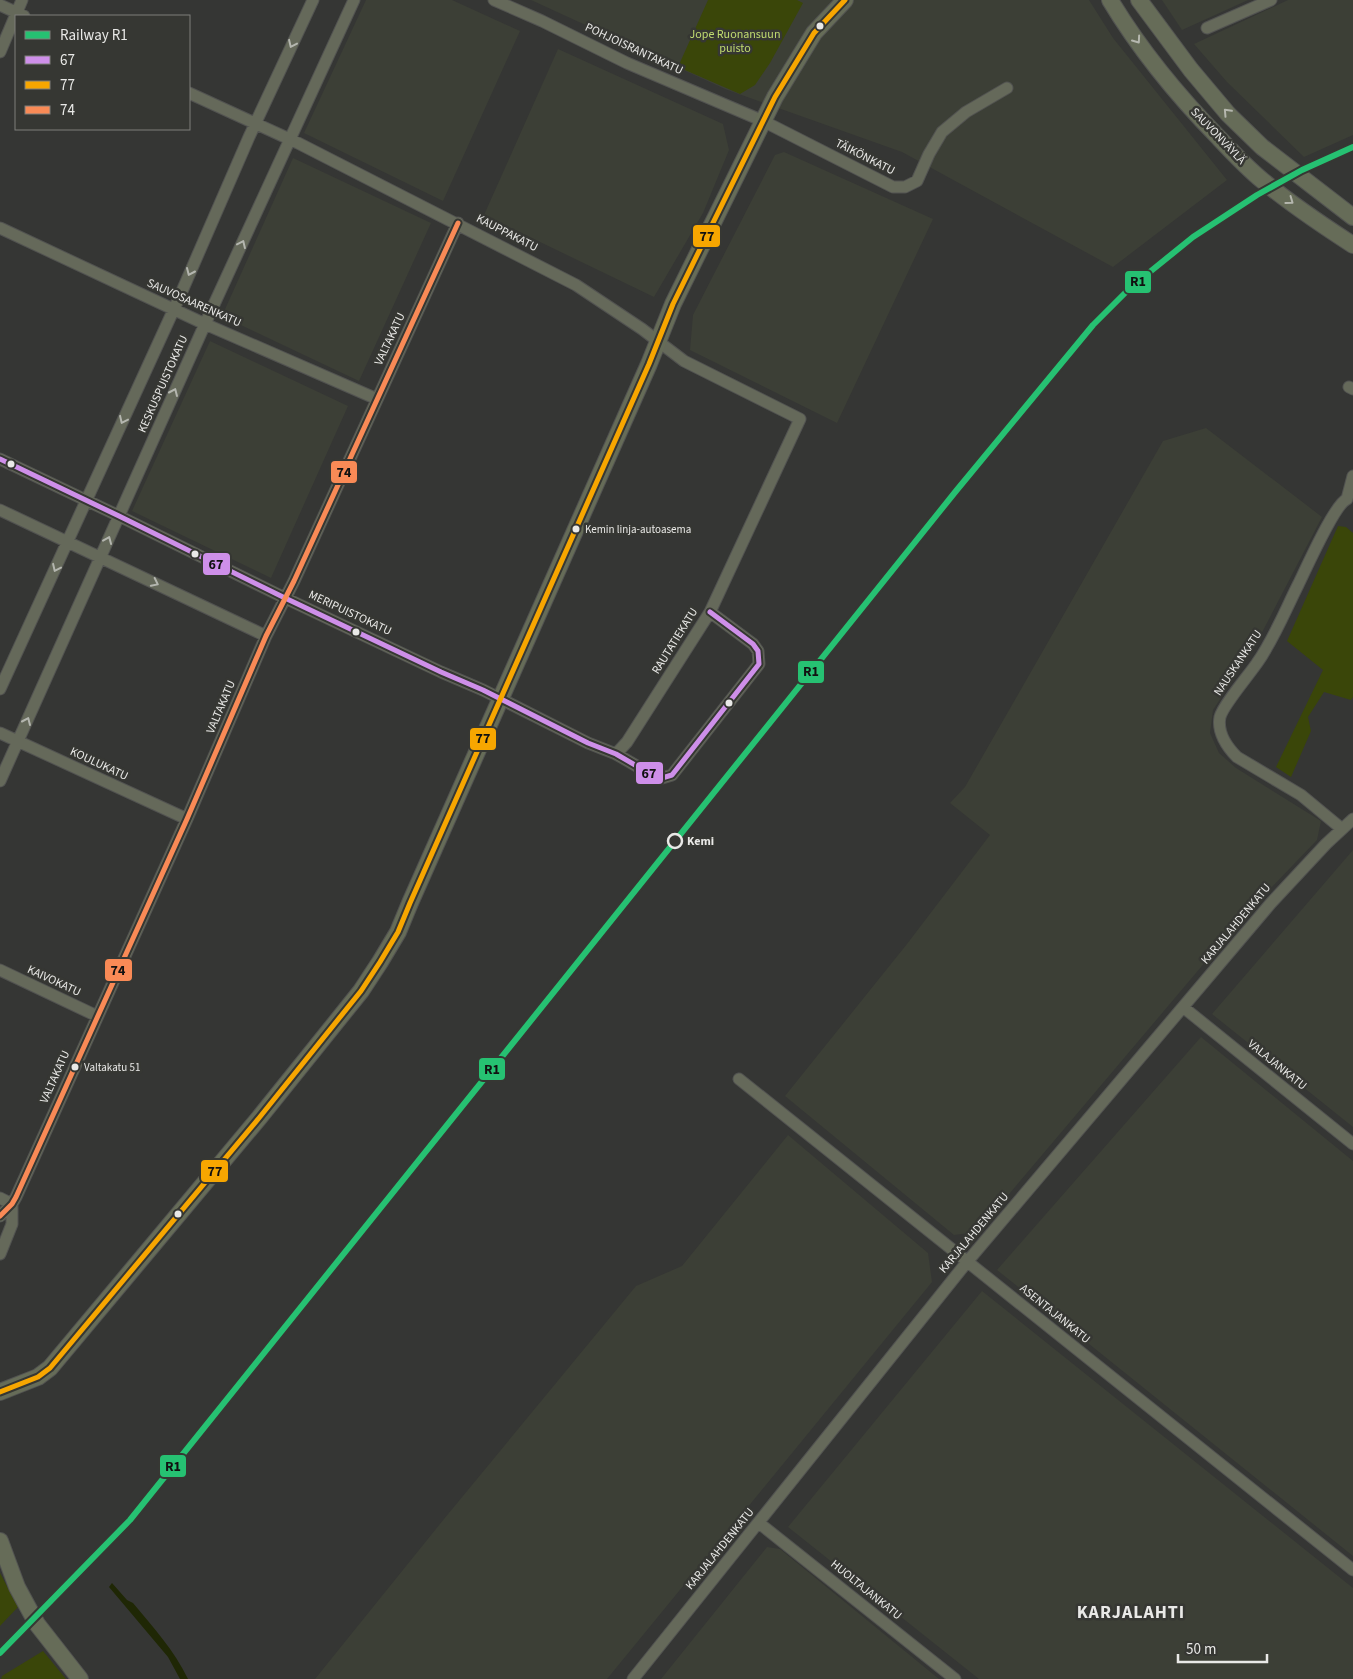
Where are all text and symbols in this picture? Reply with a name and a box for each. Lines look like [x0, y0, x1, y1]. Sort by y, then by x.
legend [15, 15, 190, 130]
street label: POHJOISRANTAKATU [582, 19, 686, 79]
unlabelled marker [815, 21, 825, 31]
text: Railway R1 [60, 25, 128, 46]
park label: Jope Ruonansuun puisto [690, 26, 780, 57]
one-way arrow [1131, 35, 1140, 44]
one-way arrow [288, 39, 298, 48]
text: 67 [60, 50, 75, 71]
text: 77 [60, 75, 75, 96]
text: 74 [60, 100, 75, 121]
street label: SAUVONVÄYLÄ [1187, 104, 1250, 168]
one-way arrow [1224, 109, 1233, 118]
street label: TÄIKÖNKATU [832, 135, 898, 179]
one-way arrow [1284, 195, 1294, 204]
street label: KAUPPAKATU [473, 210, 541, 256]
line badge: 77 [692, 224, 721, 248]
text: 77 [700, 227, 714, 247]
one-way arrow [236, 240, 246, 249]
one-way arrow [185, 267, 196, 276]
line badge: R1 [1124, 270, 1152, 294]
text: R1 [1130, 272, 1146, 292]
street label: SAUVOSAARENKATU [144, 275, 244, 331]
street label: VALTAKATU [370, 310, 410, 368]
street label: KESKUSPUISTOKATU [134, 332, 192, 436]
one-way arrow [168, 388, 179, 397]
one-way arrow [118, 415, 129, 424]
unlabelled marker [6, 459, 16, 469]
line badge: 74 [330, 460, 358, 484]
text: 74 [337, 463, 352, 483]
place label: Kemin linja-autoasema [585, 522, 691, 537]
marker: Kemin linja-autoasema [571, 524, 581, 534]
one-way arrow [102, 536, 113, 545]
unlabelled marker [190, 549, 200, 559]
line badge: 67 [202, 552, 231, 576]
text: 67 [209, 555, 223, 575]
one-way arrow [51, 563, 62, 572]
one-way arrow [150, 577, 159, 587]
street label: MERIPUISTOKATU [306, 586, 394, 640]
street label: RAUTATIEKATU [648, 605, 702, 677]
unlabelled marker [351, 627, 361, 637]
street label: NAUSKANKATU [1210, 627, 1266, 699]
line badge: R1 [797, 660, 825, 684]
text: R1 [803, 662, 819, 682]
street label: VALTAKATU [202, 678, 240, 736]
unlabelled marker [724, 698, 734, 708]
one-way arrow [21, 717, 31, 726]
line badge: 77 [469, 727, 497, 751]
text: 77 [476, 729, 490, 749]
street label: KOULUKATU [67, 743, 131, 785]
line badge: 67 [635, 761, 664, 785]
text: 67 [642, 764, 656, 784]
marker: Kemi [667, 833, 683, 849]
place label: Kemi [687, 833, 714, 850]
street label: KARJALAHDENKATU [1197, 880, 1275, 968]
line badge: 74 [104, 958, 133, 982]
street label: KAIVOKATU [24, 961, 84, 1001]
text: 74 [111, 961, 126, 981]
street label: VALAJANKATU [1244, 1036, 1310, 1094]
street label: VALTAKATU [36, 1048, 74, 1106]
line badge: R1 [478, 1057, 506, 1081]
place label: Valtakatu 51 [84, 1060, 140, 1075]
text: R1 [484, 1060, 500, 1080]
marker: Valtakatu 51 [70, 1062, 80, 1072]
line badge: 77 [200, 1159, 229, 1183]
text: 77 [208, 1162, 222, 1182]
street label: KARJALAHDENKATU [935, 1189, 1013, 1277]
unlabelled marker [173, 1209, 183, 1219]
street label: ASENTAJANKATU [1016, 1280, 1094, 1348]
line badge: R1 [159, 1454, 187, 1478]
text: R1 [165, 1457, 181, 1477]
street label: KARJALAHDENKATU [682, 1504, 758, 1594]
street label: HUOLTAJANKATU [827, 1556, 905, 1624]
district label: KARJALAHTI [1077, 1600, 1185, 1625]
scale bar [1178, 1632, 1267, 1664]
text: 50 m [1186, 1639, 1216, 1660]

